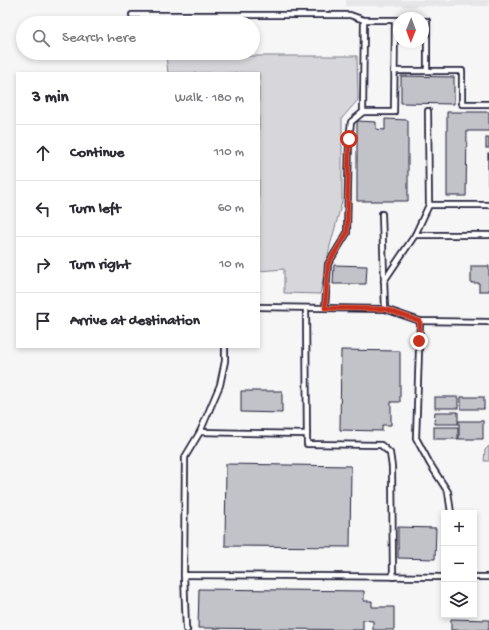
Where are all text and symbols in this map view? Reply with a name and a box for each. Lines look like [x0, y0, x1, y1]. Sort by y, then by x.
north arrow [393, 12, 429, 48]
search box [16, 16, 260, 60]
icon: search [30, 27, 52, 49]
text: Search here [62, 29, 136, 47]
text: 3 min [32, 88, 69, 108]
text: Walk · 180 m [175, 91, 244, 106]
route start [340, 130, 358, 148]
icon: ahead [32, 142, 54, 164]
text: Continue [70, 144, 124, 162]
text: 110 m [214, 145, 244, 160]
icon: left [32, 198, 54, 220]
text: Turn left [70, 200, 121, 218]
text: 60 m [218, 201, 244, 216]
icon: right [32, 254, 54, 276]
text: Turn right [70, 256, 130, 274]
text: 10 m [219, 257, 244, 272]
icon: arrive [32, 310, 54, 332]
text: Arrive at destination [70, 312, 200, 330]
route end [410, 332, 428, 350]
map controls [441, 510, 477, 618]
button: + [441, 510, 477, 546]
button: − [441, 546, 477, 582]
button: layers [441, 582, 477, 618]

